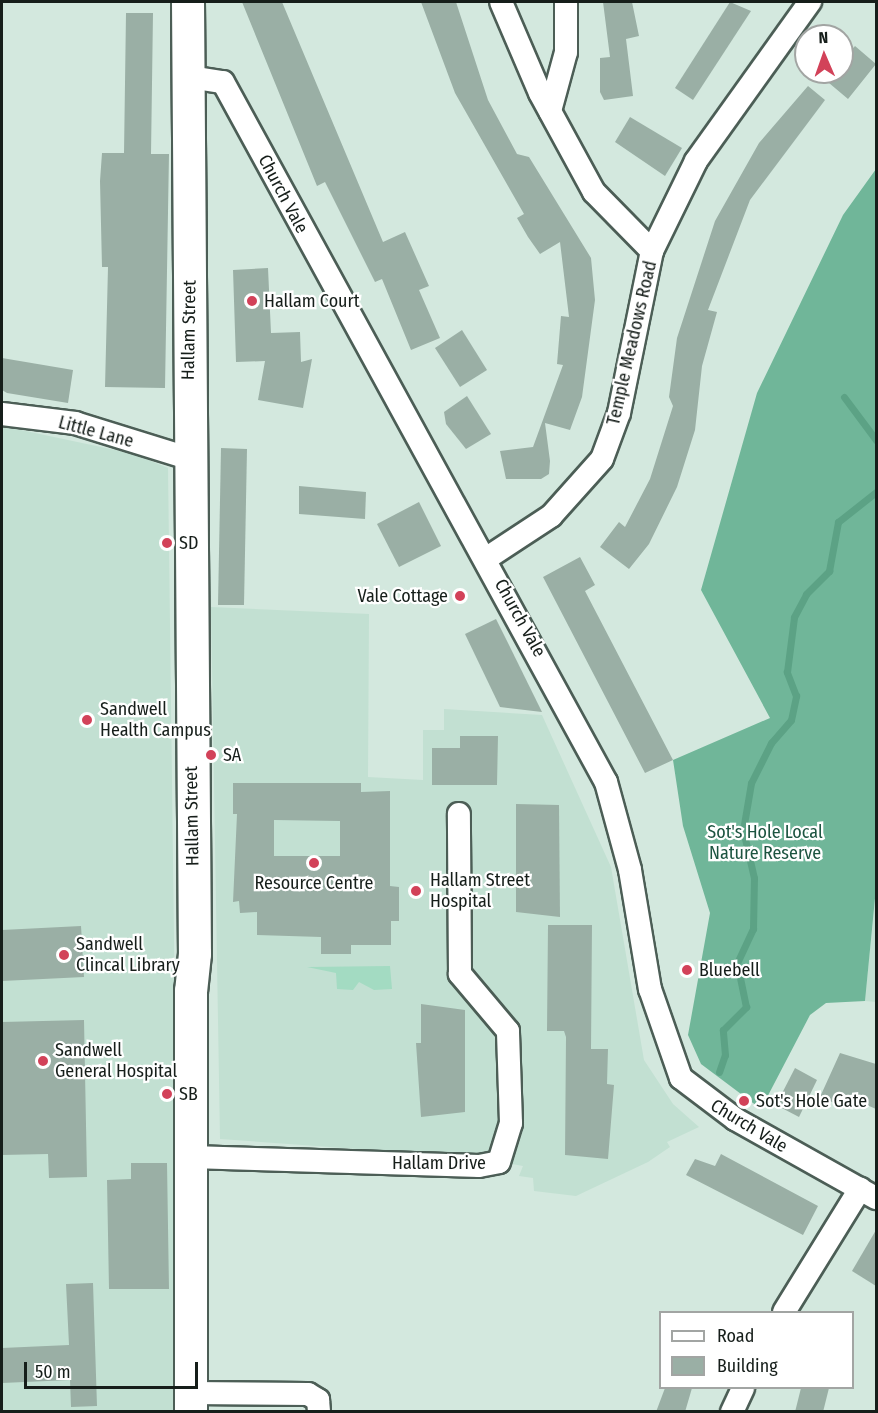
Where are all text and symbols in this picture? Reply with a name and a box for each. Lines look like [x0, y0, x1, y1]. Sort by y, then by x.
north arrow [794, 24, 854, 84]
text: N [818, 28, 829, 47]
street label: Church Vale [253, 151, 313, 237]
street label: Temple Meadows Road [603, 259, 661, 427]
street label: Hallam Street [177, 280, 201, 380]
place label: Hallam Court [264, 290, 360, 312]
marker: Hallam Court [245, 294, 259, 308]
street label: Little Lane [56, 412, 136, 452]
place label: SD [179, 532, 198, 554]
marker: SD [160, 536, 174, 550]
street label: Church Vale [490, 575, 550, 661]
place label: Vale Cottage [358, 585, 448, 607]
marker: Vale Cottage [453, 589, 467, 603]
place label: Sandwell Health Campus [100, 699, 211, 742]
marker: Sandwell Health Campus [78, 711, 96, 729]
place label: SA [223, 744, 241, 766]
marker: SA [204, 748, 218, 762]
street label: Hallam Street [180, 766, 204, 866]
park label: Sot's Hole Local Nature Reserve [707, 822, 823, 864]
marker: Resource Centre [307, 856, 321, 870]
place label: Hallam Street Hospital [430, 870, 530, 912]
place label: Resource Centre [255, 872, 373, 894]
marker: Hallam Street Hospital [407, 882, 425, 900]
place label: Sandwell Clincal Library [76, 934, 180, 976]
marker: Sandwell Clincal Library [57, 948, 71, 962]
place label: Bluebell [699, 959, 760, 981]
marker: Bluebell [680, 963, 694, 977]
place label: Sandwell General Hospital [55, 1040, 177, 1082]
marker: Sandwell General Hospital [36, 1054, 50, 1068]
place label: SB [179, 1083, 198, 1105]
marker: SB [160, 1087, 174, 1101]
place label: Sot's Hole Gate [756, 1090, 867, 1112]
marker: Sot's Hole Gate [737, 1094, 751, 1108]
street label: Church Vale [707, 1095, 791, 1157]
street label: Hallam Drive [392, 1152, 486, 1174]
legend [659, 1311, 854, 1389]
text: Road [717, 1325, 754, 1347]
scale bar [27, 1350, 201, 1388]
text: Building [717, 1355, 778, 1377]
text: 50 m [35, 1361, 71, 1383]

